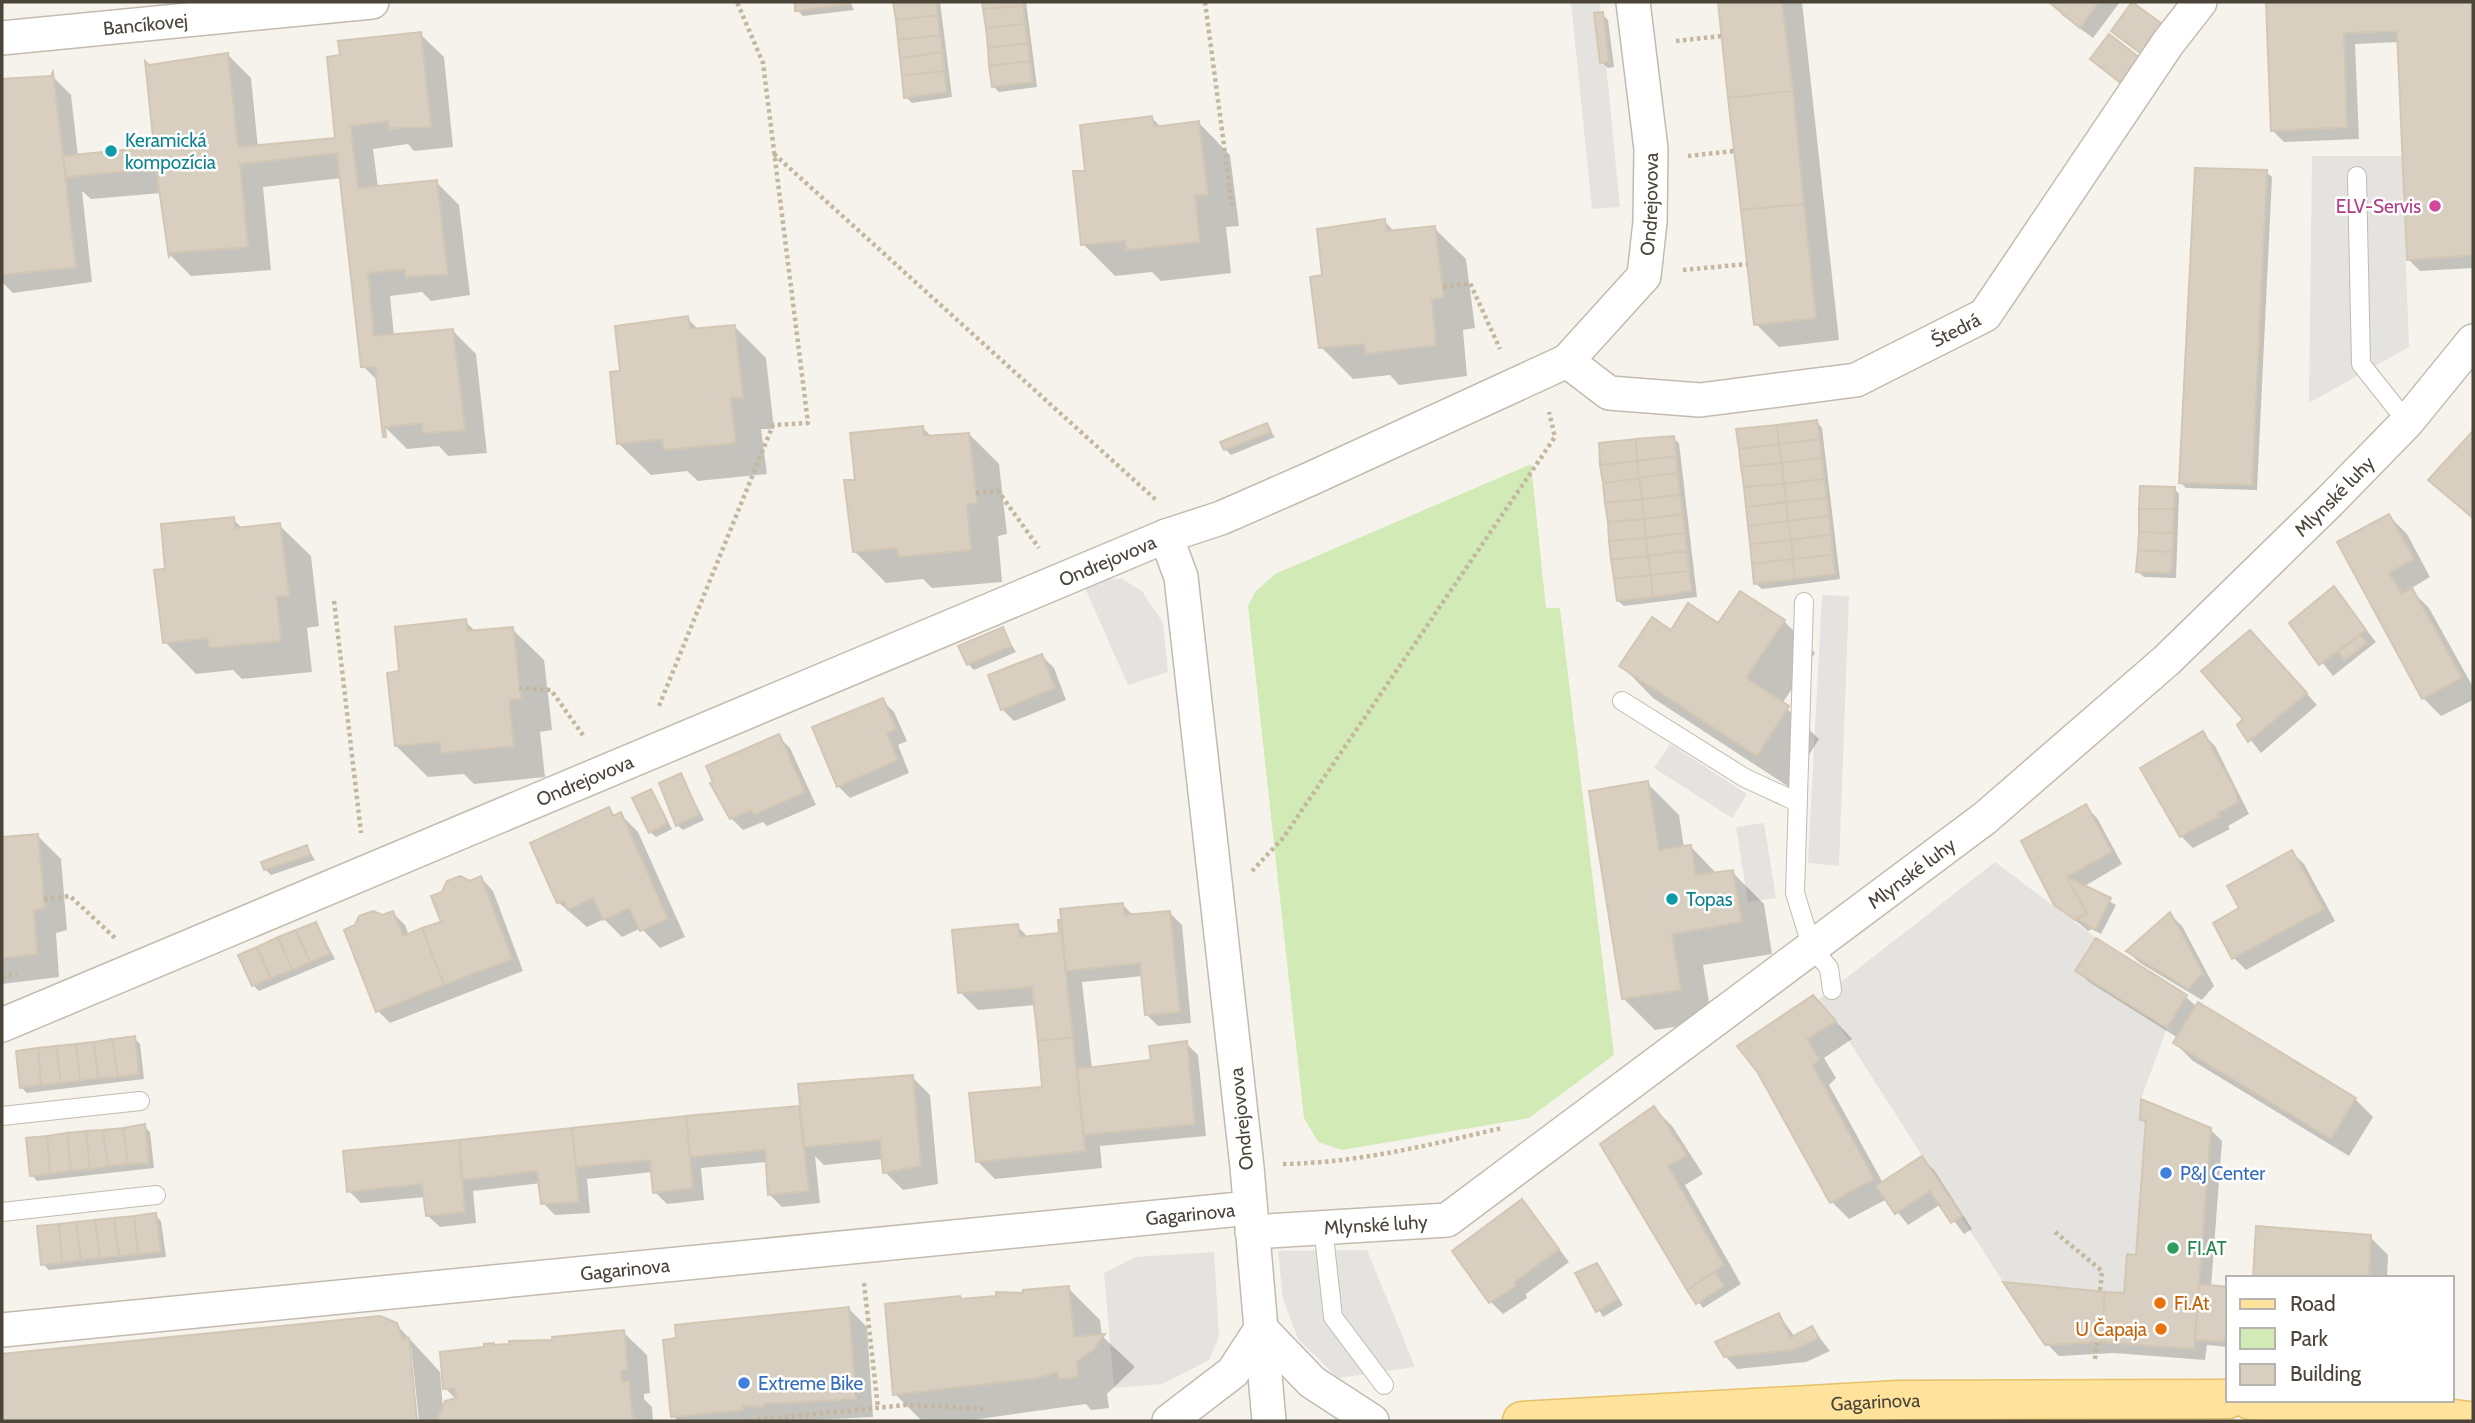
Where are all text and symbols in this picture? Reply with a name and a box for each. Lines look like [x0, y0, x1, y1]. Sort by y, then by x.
street label: Bancíkovej [102, 9, 189, 40]
place label: Keramická kompozícia [125, 129, 216, 174]
marker: Keramická kompozícia [103, 143, 119, 159]
street label: Ondrejovova [1635, 152, 1663, 257]
place label: ELV-Servis [2336, 195, 2421, 218]
marker: ELV-Servis [2427, 198, 2443, 214]
street label: Štedrá [1927, 308, 1985, 352]
street label: Mlynské luhy [2290, 451, 2380, 541]
street label: Ondrejovova [1056, 530, 1160, 592]
street label: Ondrejovova [533, 750, 637, 811]
street label: Mlynské luhy [1863, 833, 1960, 914]
place label: Topas [1686, 888, 1733, 911]
marker: Topas [1664, 891, 1680, 907]
street label: Ondrejovova [1225, 1066, 1258, 1171]
place label: P&J Center [2180, 1162, 2265, 1185]
marker: P&J Center [2158, 1165, 2174, 1181]
street label: Gagarinova [1145, 1199, 1236, 1230]
street label: Mlynské luhy [1323, 1210, 1429, 1240]
place label: FI.AT [2187, 1237, 2227, 1260]
marker: FI.AT [2165, 1240, 2181, 1256]
street label: Gagarinova [579, 1254, 671, 1285]
legend [2226, 1276, 2454, 1402]
text: Road [2290, 1291, 2336, 1316]
place label: Fi.At [2174, 1292, 2210, 1315]
marker: Fi.At [2152, 1295, 2168, 1311]
place label: U Čapaja [2075, 1317, 2147, 1341]
marker: U Čapaja [2153, 1321, 2169, 1337]
text: Park [2290, 1326, 2328, 1351]
text: Building [2290, 1361, 2362, 1386]
place label: Extreme Bike [758, 1372, 863, 1395]
marker: Extreme Bike [736, 1375, 752, 1391]
street label: Gagarinova [1830, 1389, 1920, 1416]

